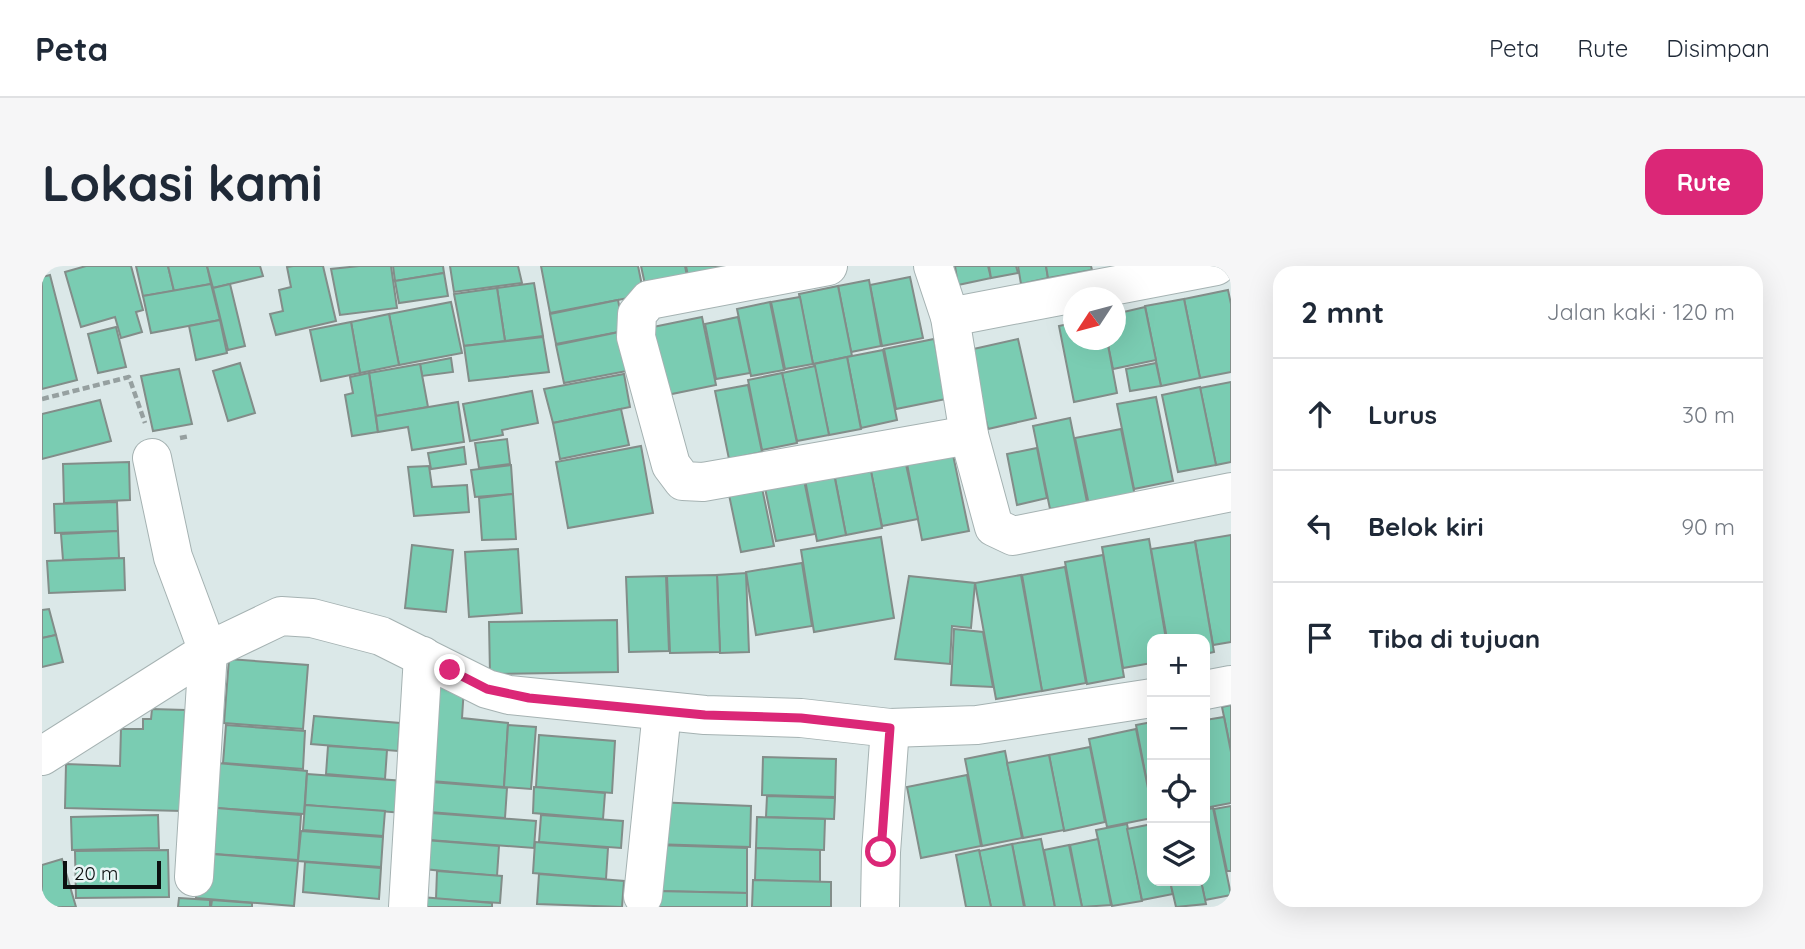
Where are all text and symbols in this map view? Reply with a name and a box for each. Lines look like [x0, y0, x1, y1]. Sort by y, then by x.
text: Peta [35, 28, 108, 69]
text: Peta [1489, 33, 1539, 63]
text: Rute [1577, 33, 1628, 63]
text: Disimpan [1666, 33, 1770, 63]
button: Rute [1645, 149, 1763, 215]
text: Lokasi kami [42, 152, 323, 213]
north arrow [1063, 287, 1126, 350]
text: 2 mnt [1301, 293, 1384, 331]
text: Jalan kaki · 120 m [1546, 297, 1735, 326]
icon: ahead [1301, 395, 1339, 433]
text: Lurus [1368, 398, 1437, 431]
text: 30 m [1682, 400, 1735, 429]
icon: left [1301, 507, 1339, 545]
text: Belok kiri [1368, 510, 1484, 543]
text: 90 m [1681, 512, 1735, 541]
icon: arrive [1301, 619, 1339, 657]
text: Tiba di tujuan [1368, 622, 1540, 655]
map controls [1147, 634, 1210, 886]
button: + [1147, 634, 1210, 697]
route end [434, 654, 465, 685]
button: − [1147, 697, 1210, 760]
button: locate [1147, 760, 1210, 823]
button: layers [1147, 823, 1210, 886]
route start [865, 836, 896, 867]
scale bar [63, 858, 161, 890]
text: 20 m [74, 861, 118, 885]

